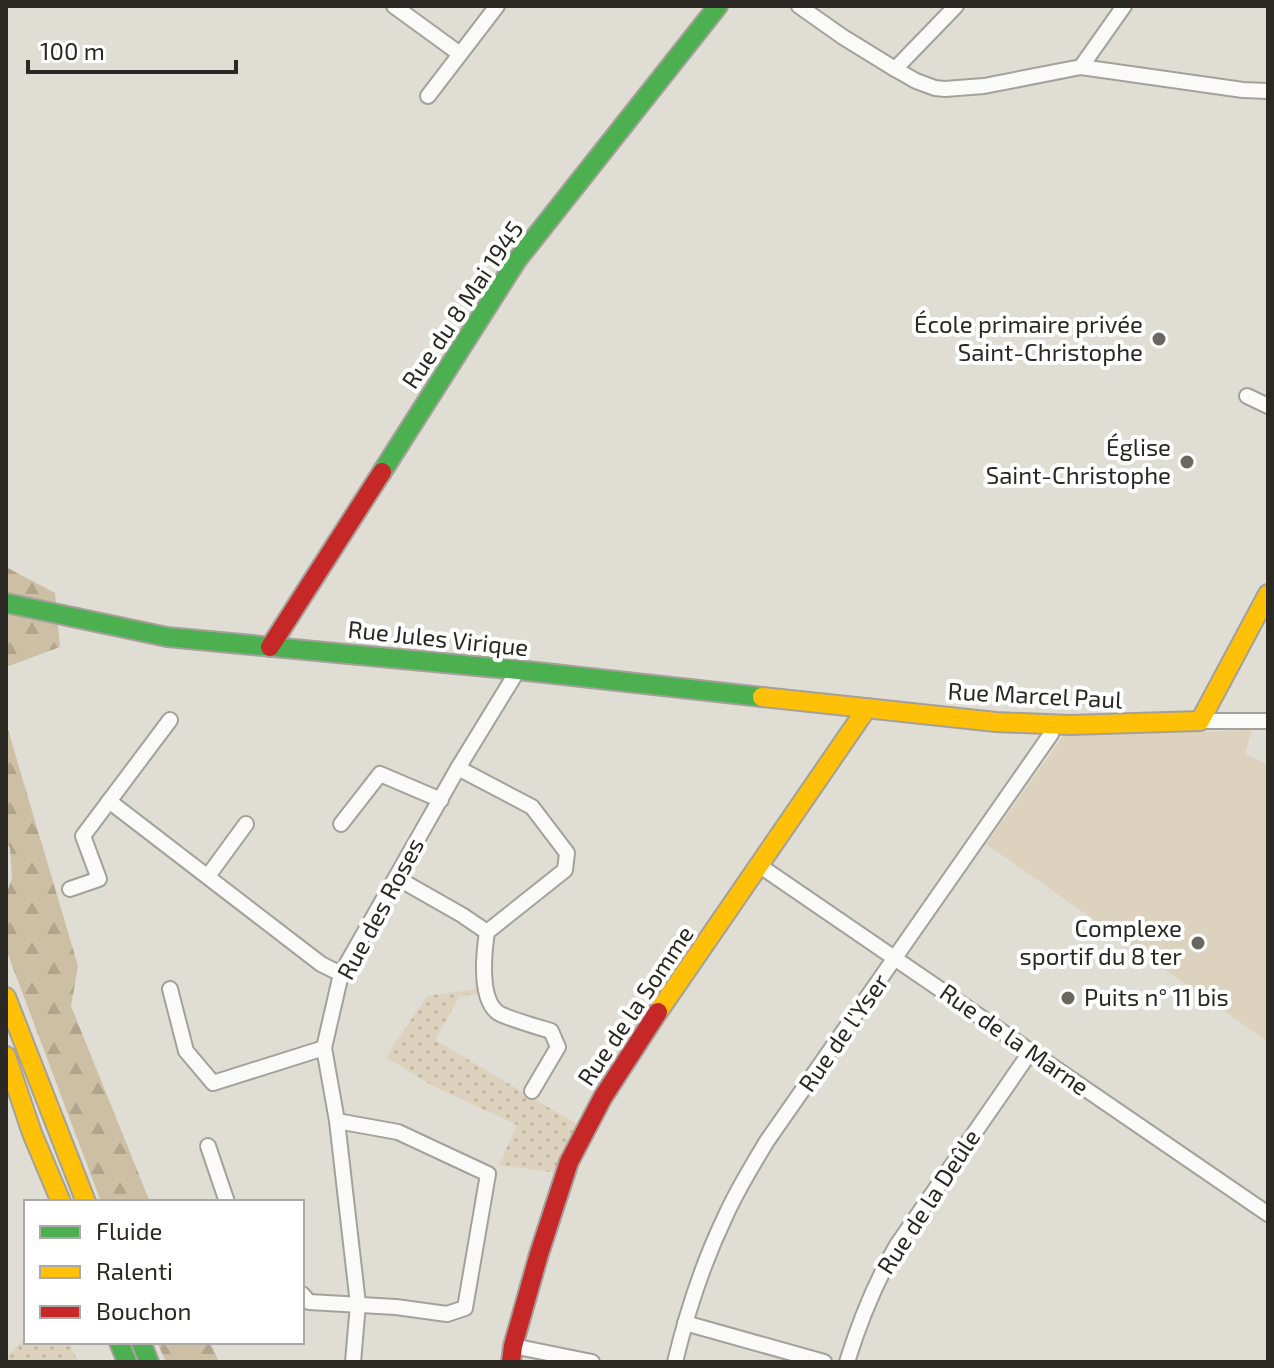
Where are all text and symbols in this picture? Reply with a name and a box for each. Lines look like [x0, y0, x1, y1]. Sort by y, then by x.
scale bar [28, 24, 236, 74]
text: 100 m [40, 36, 105, 65]
street label: Rue du 8 Mai 1945 [395, 215, 529, 393]
place label: École primaire privée Saint-Christophe [914, 309, 1143, 366]
marker: École primaire privée Saint-Christophe [1150, 330, 1168, 348]
place label: Église Saint-Christophe [986, 432, 1171, 489]
marker: Église Saint-Christophe [1178, 453, 1196, 471]
street label: Rue Jules Virique [346, 614, 530, 661]
street label: Rue Marcel Paul [947, 675, 1123, 714]
street label: Rue des Roses [330, 832, 429, 984]
place label: Complexe sportif du 8 ter [1020, 913, 1182, 970]
street label: Rue de la Somme [571, 920, 699, 1091]
marker: Complexe sportif du 8 ter [1189, 934, 1207, 952]
street label: Rue de l'Yser [791, 967, 894, 1097]
street label: Rue de la Marne [935, 977, 1095, 1101]
place label: Puits n° 11 bis [1084, 982, 1229, 1011]
marker: Puits n° 11 bis [1059, 989, 1077, 1007]
street label: Rue de la Deûle [870, 1123, 985, 1279]
legend [24, 1200, 304, 1344]
text: Fluide [96, 1216, 162, 1245]
text: Ralenti [96, 1256, 173, 1285]
text: Bouchon [96, 1296, 191, 1325]

